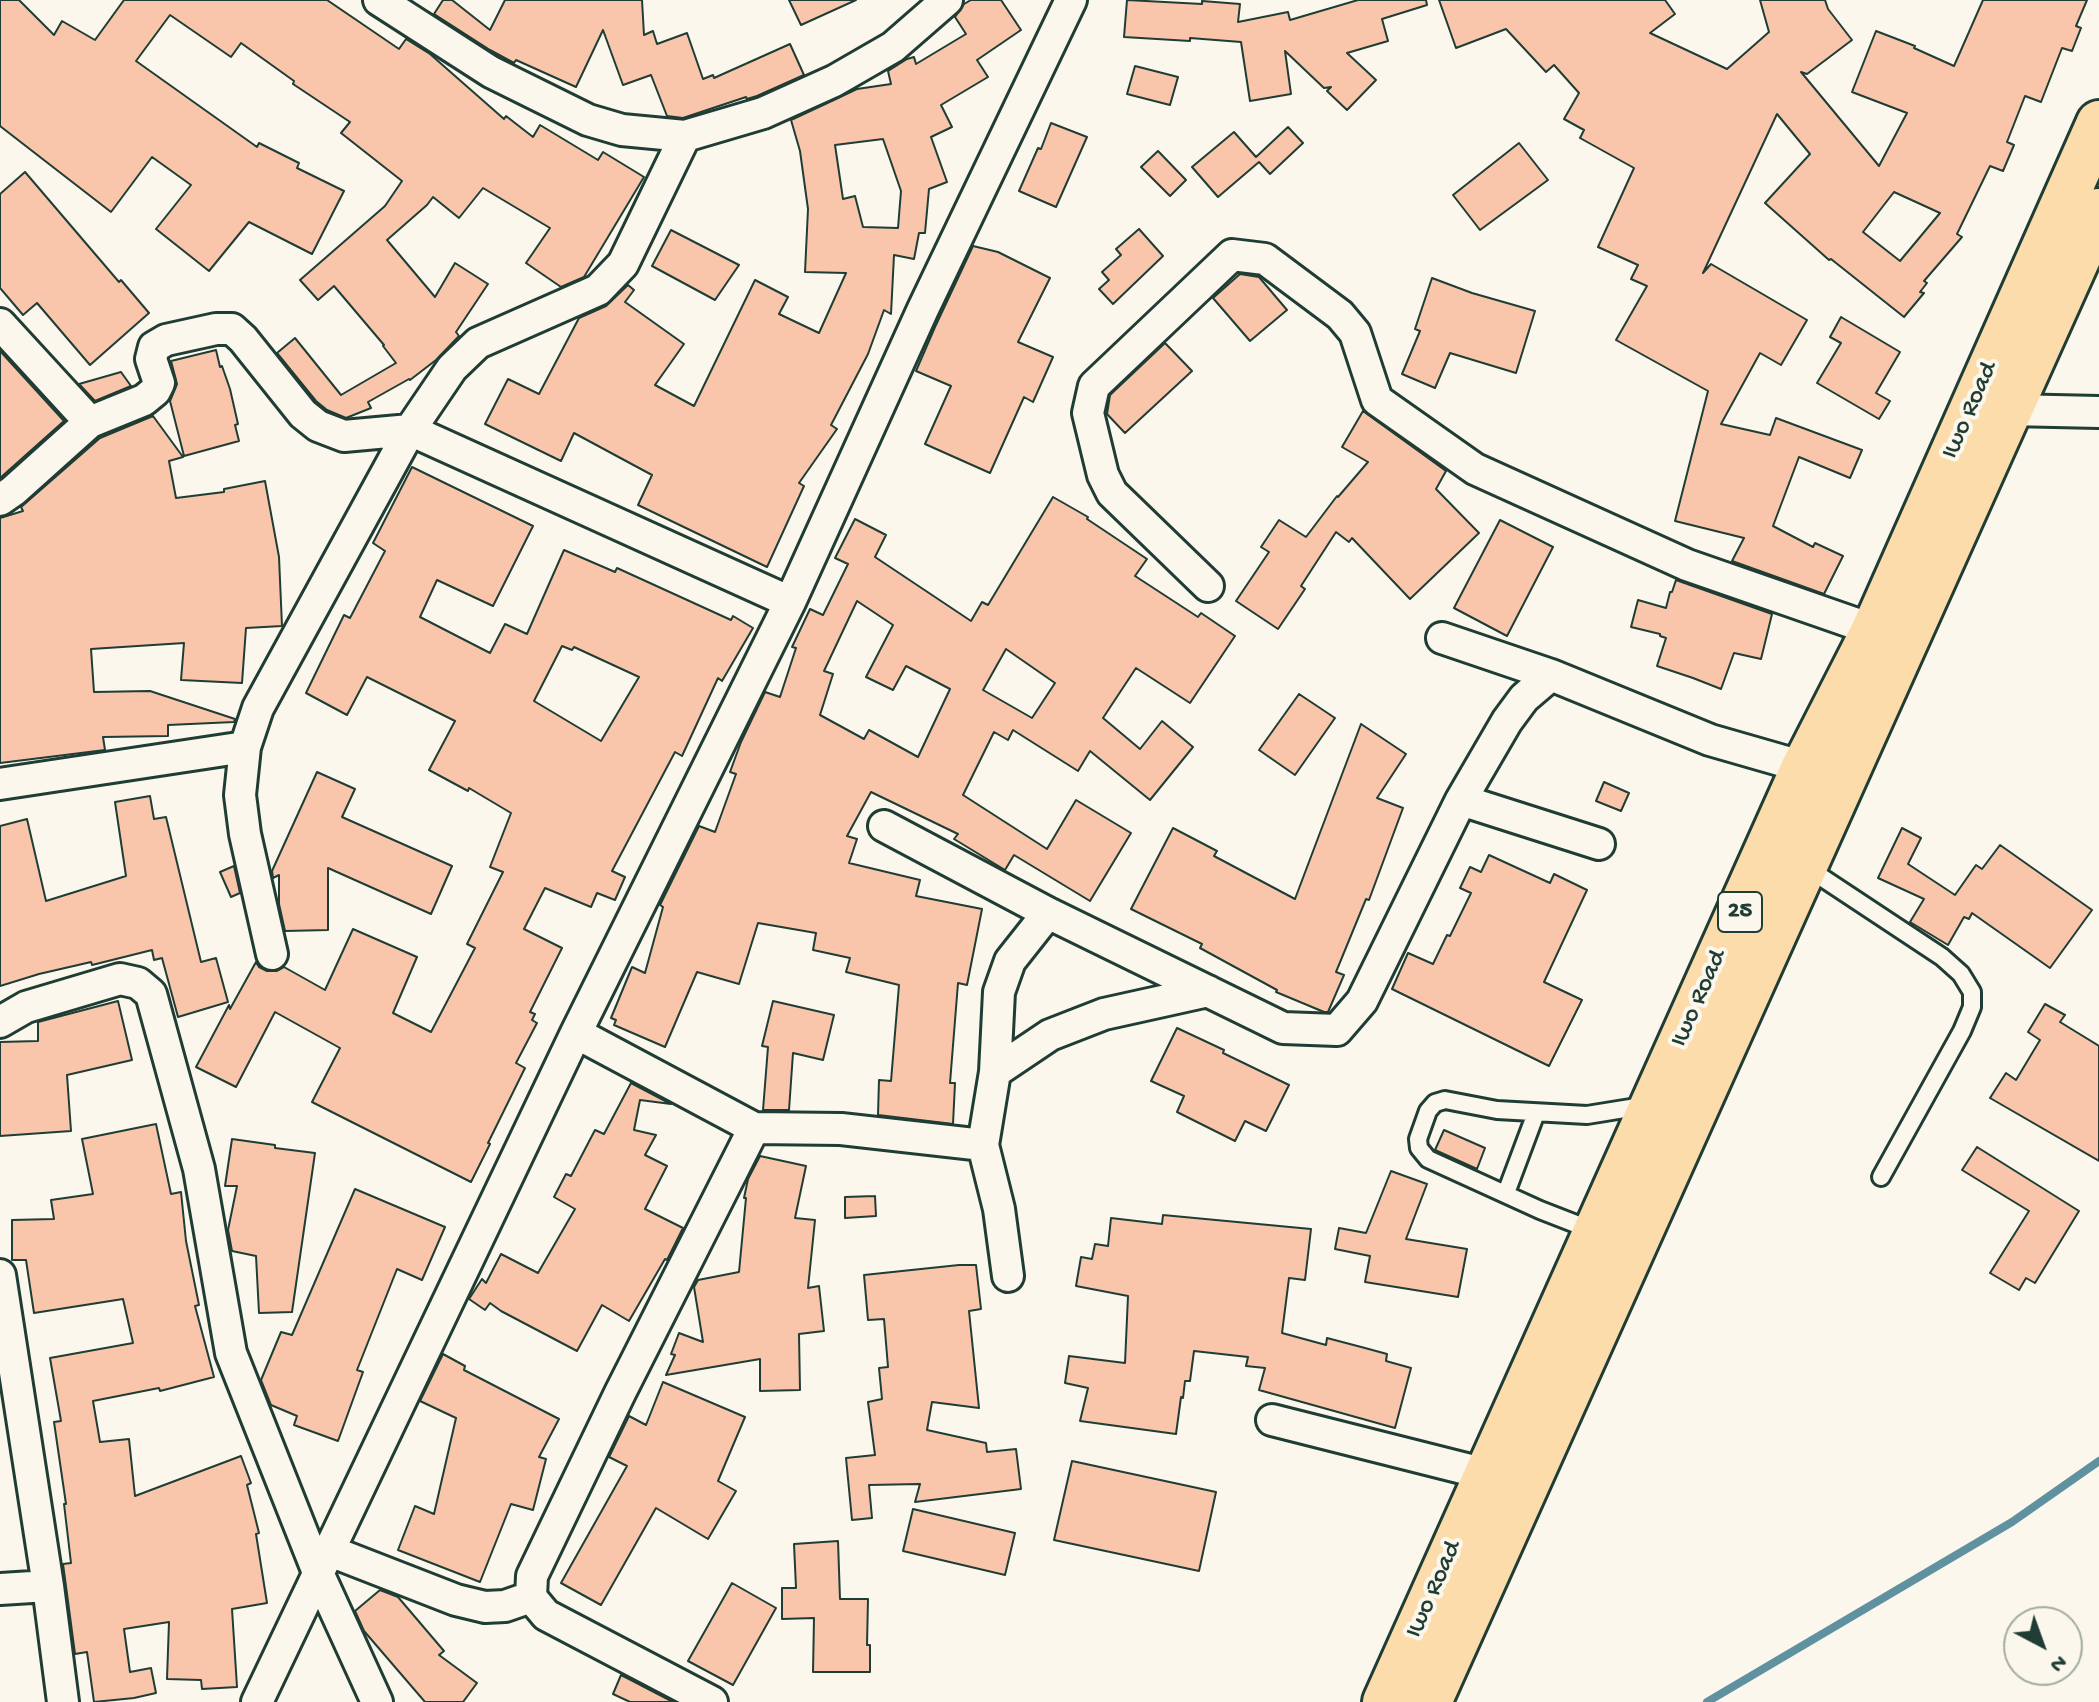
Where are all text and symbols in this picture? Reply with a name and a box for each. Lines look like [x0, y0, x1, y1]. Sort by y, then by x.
street label: Iwo Road [1936, 358, 2006, 464]
road number: 25 [1718, 892, 1762, 932]
street label: Iwo Road [1665, 946, 1735, 1052]
street label: Iwo Road [1400, 1537, 1470, 1643]
north arrow [2003, 1606, 2083, 1686]
text: N [2043, 1648, 2071, 1677]

